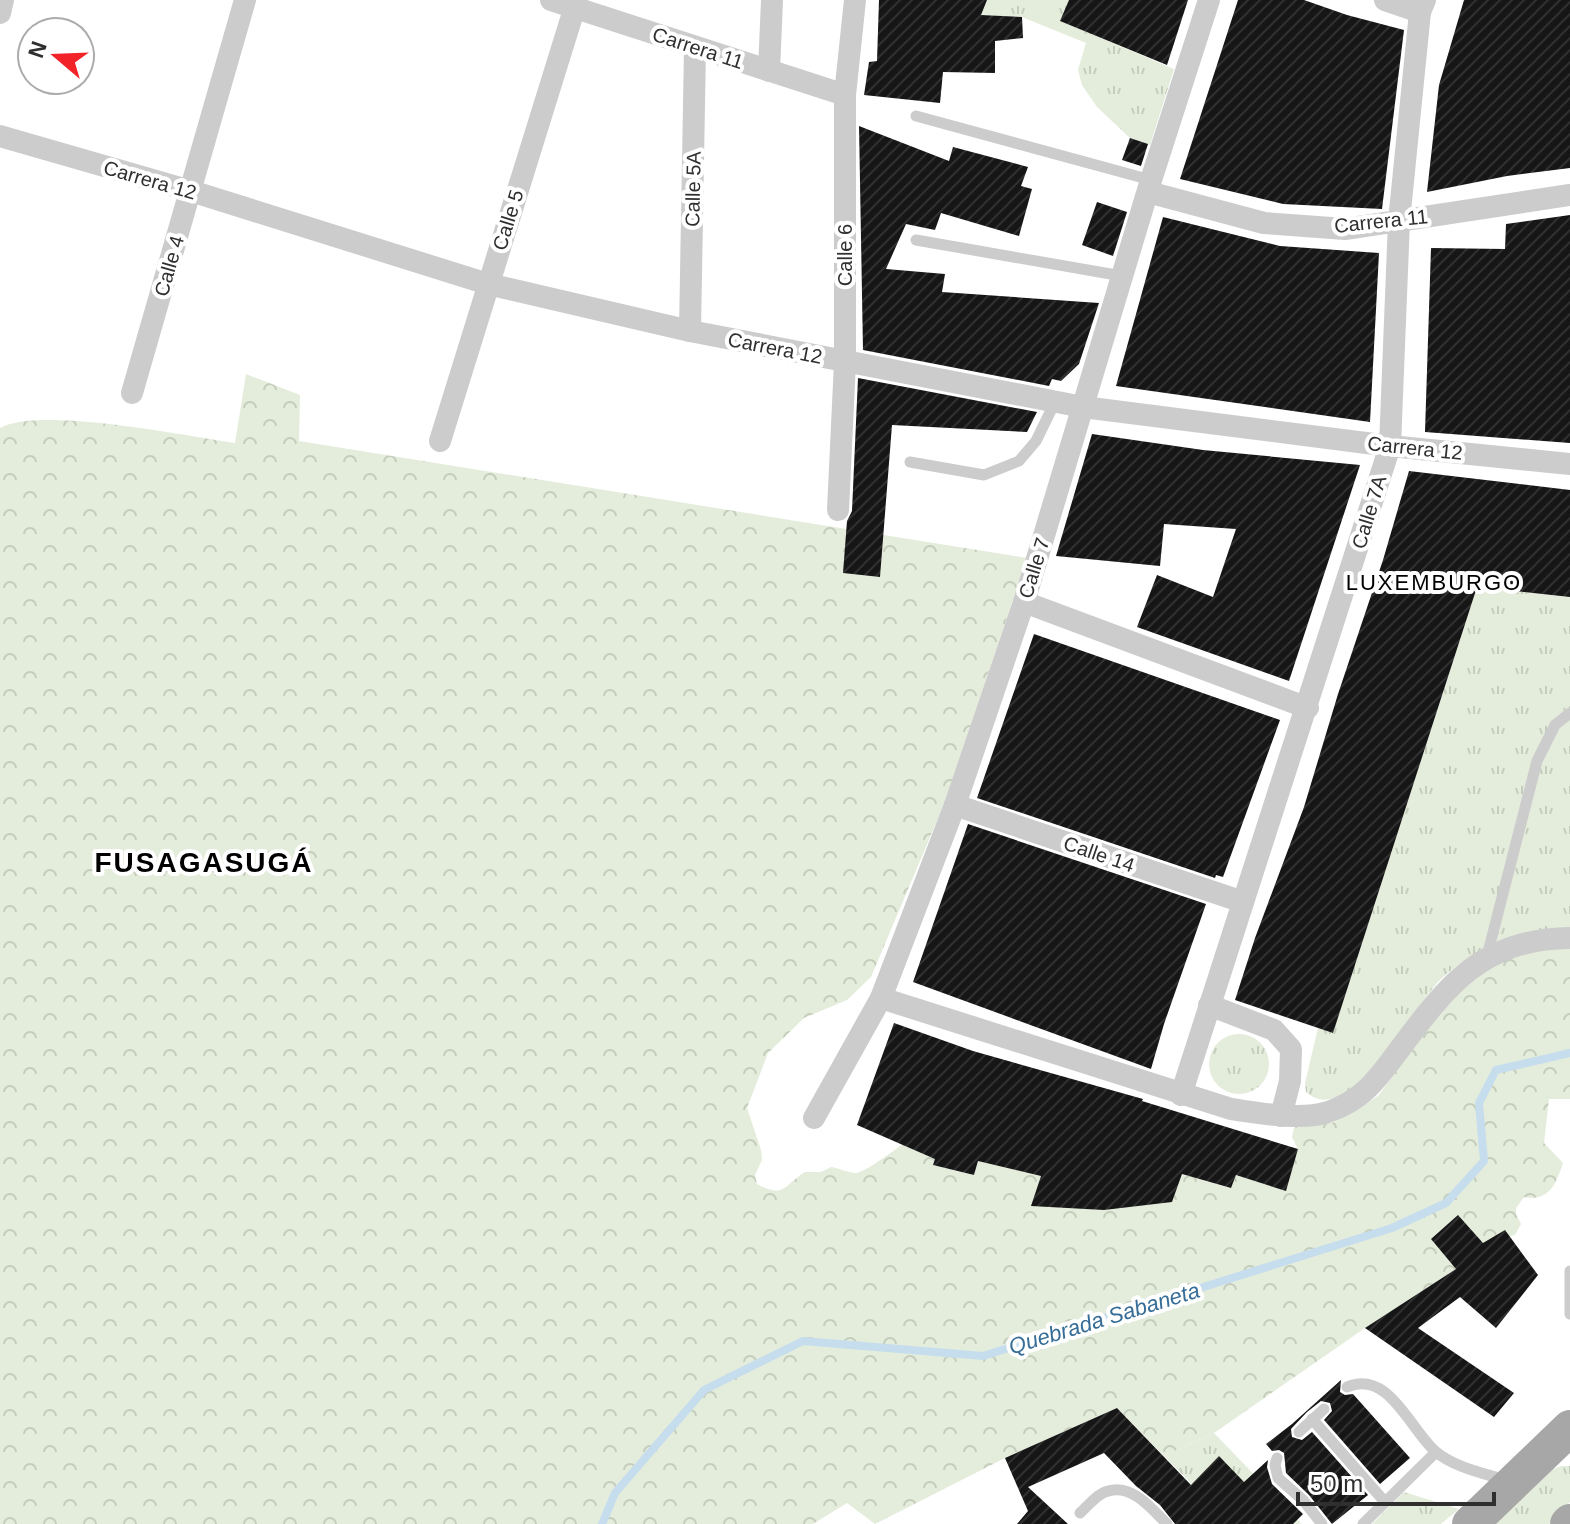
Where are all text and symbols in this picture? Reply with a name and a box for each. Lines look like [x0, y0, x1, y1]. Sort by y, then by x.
north arrow [16, 16, 96, 96]
street label: Carrera 11 [650, 23, 746, 73]
text: N [23, 38, 52, 61]
street label: Calle 5A [681, 150, 705, 227]
street label: Carrera 12 [101, 156, 199, 204]
street label: Calle 5 [488, 187, 528, 253]
street label: Carrera 11 [1333, 205, 1429, 237]
street label: Calle 6 [834, 224, 856, 286]
street label: Calle 4 [150, 233, 188, 299]
street label: Carrera 12 [726, 328, 824, 368]
street label: Carrera 12 [1366, 432, 1464, 464]
street label: Calle 7A [1347, 472, 1391, 551]
street label: Calle 7 [1014, 535, 1054, 601]
district label: LUXEMBURGO [1346, 570, 1522, 595]
street label: Calle 14 [1061, 832, 1137, 876]
district label: FUSAGASUGÁ [94, 847, 314, 878]
water label: Quebrada Sabaneta [1006, 1278, 1203, 1359]
scale bar [1298, 1456, 1494, 1506]
text: 50 m [1310, 1470, 1363, 1497]

